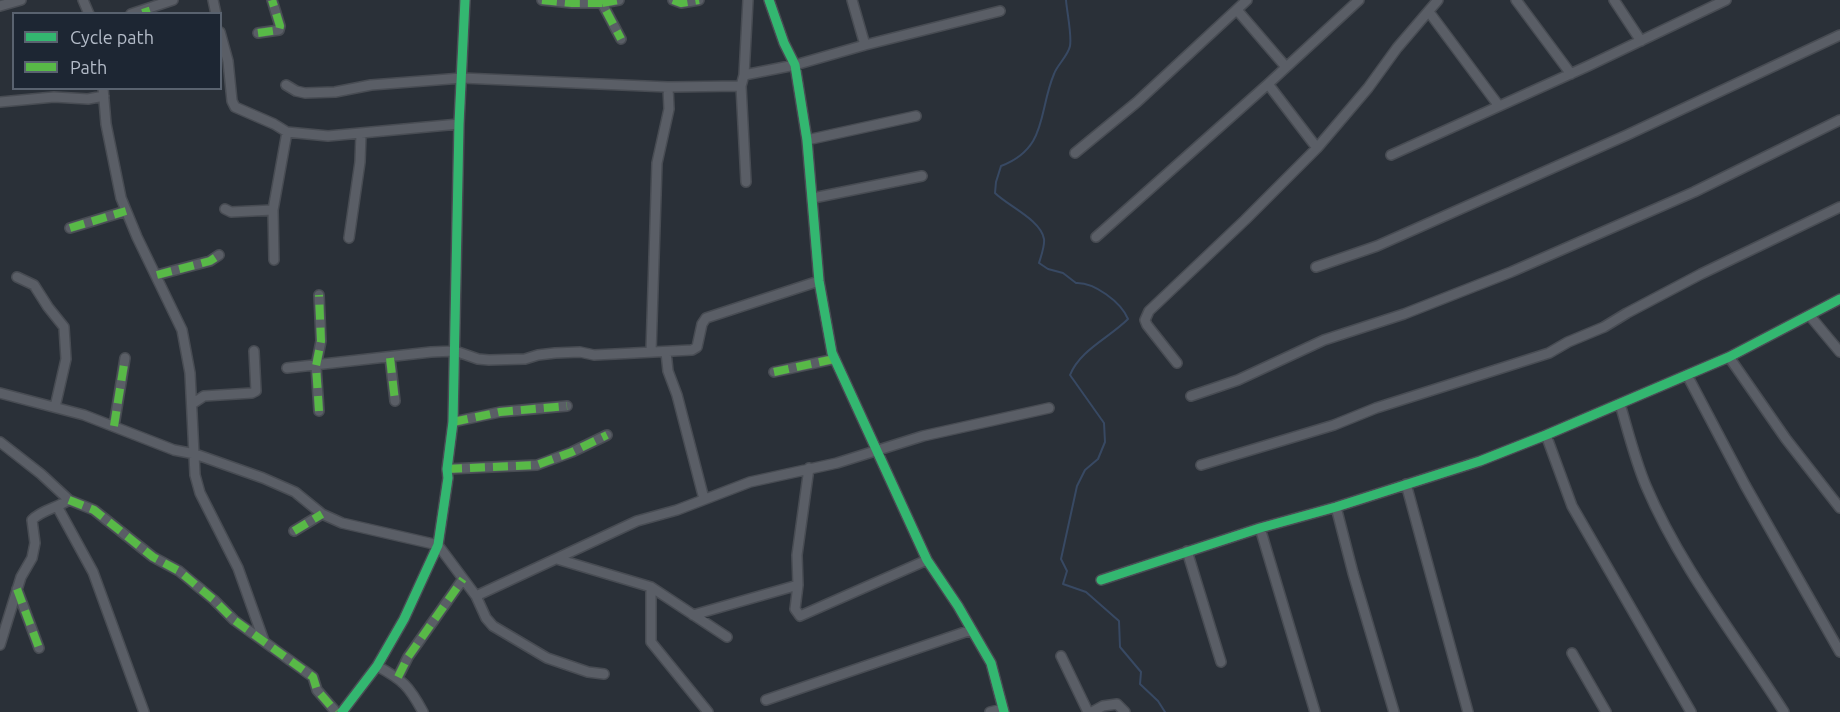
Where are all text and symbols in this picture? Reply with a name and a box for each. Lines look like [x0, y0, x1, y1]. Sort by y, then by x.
legend [12, 12, 222, 90]
text: Cycle path [70, 27, 154, 47]
text: Path [70, 57, 107, 77]

